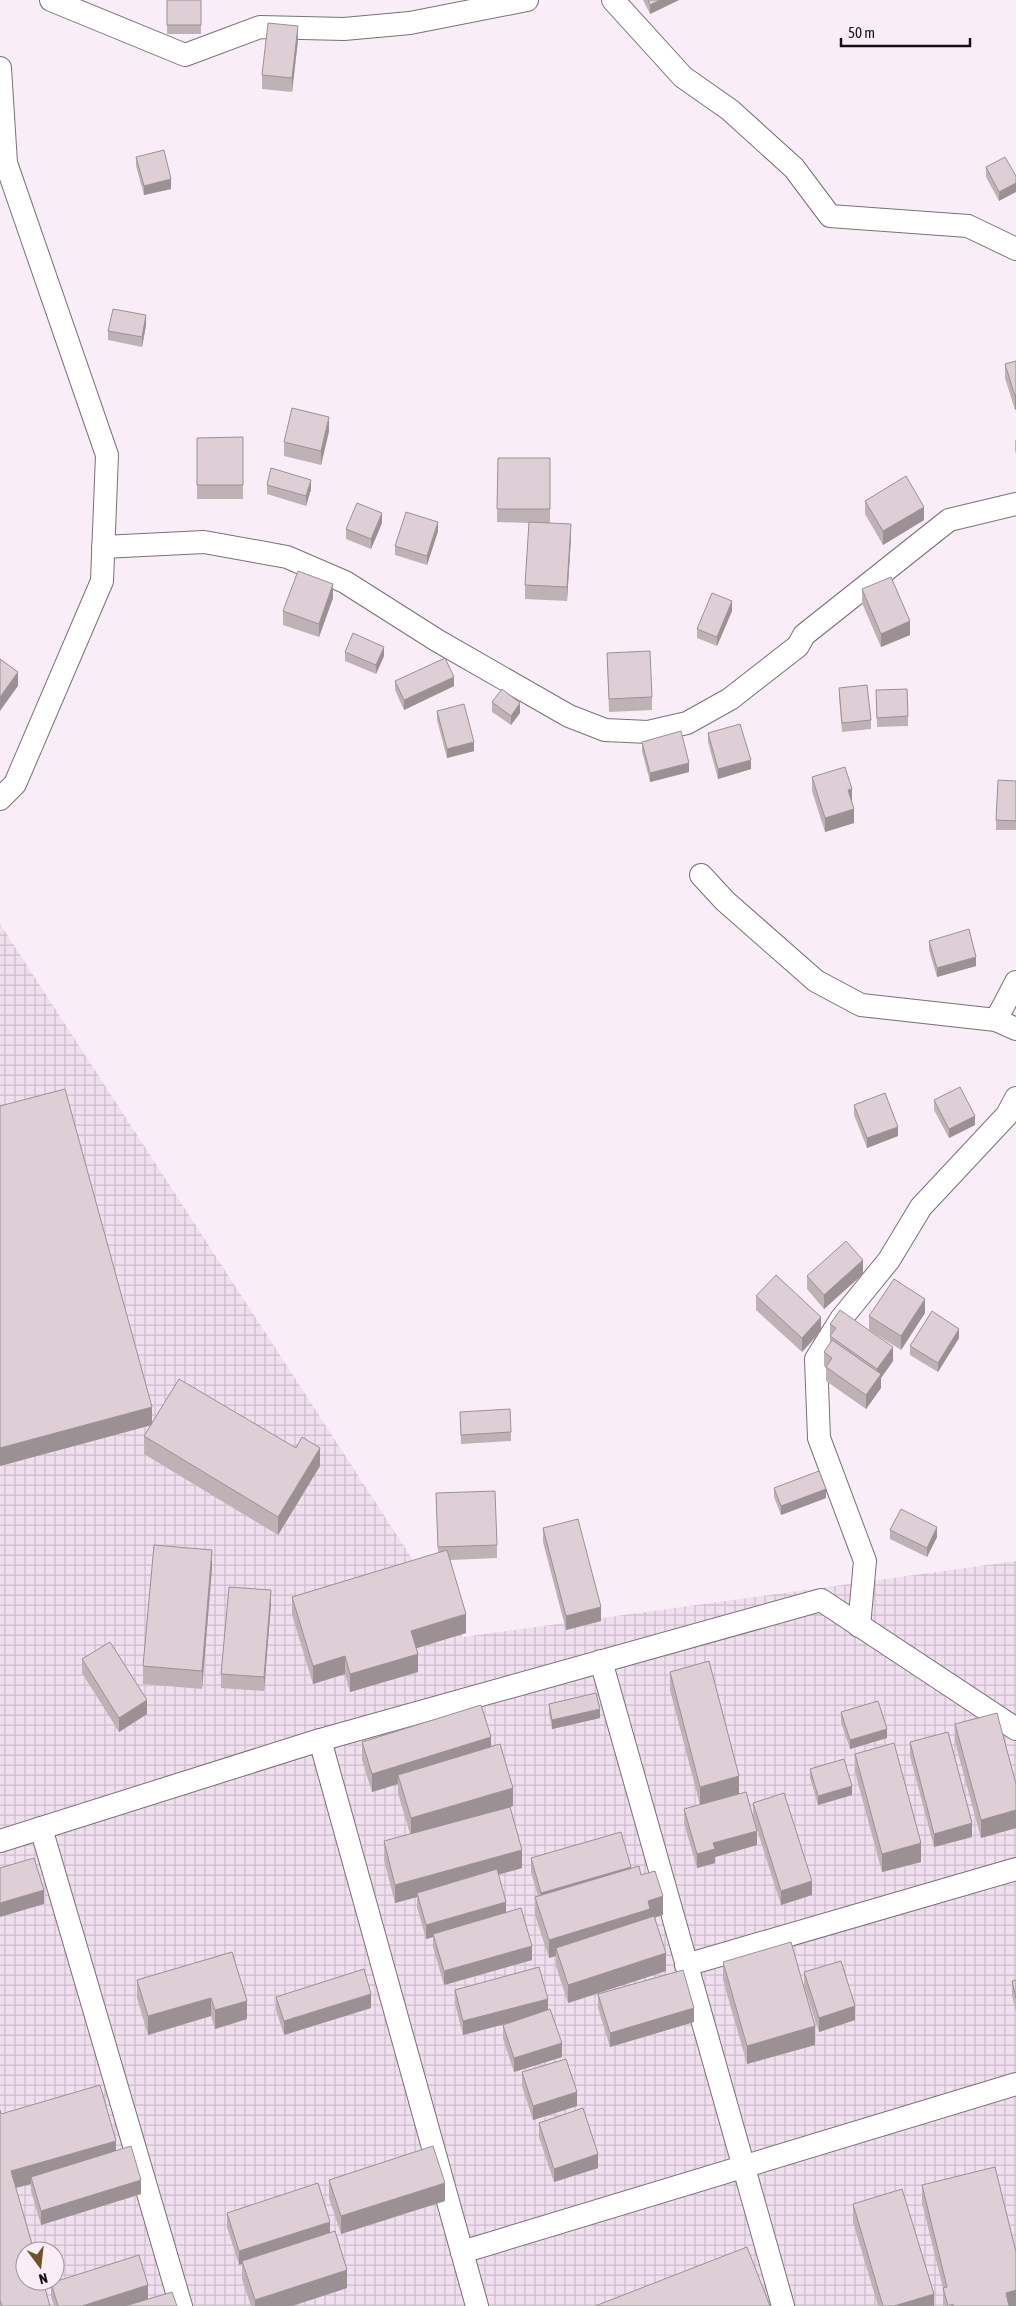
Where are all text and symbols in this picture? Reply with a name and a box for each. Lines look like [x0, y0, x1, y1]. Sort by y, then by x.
scale bar [841, 15, 970, 47]
text: 50 m [848, 24, 875, 41]
north arrow [15, 2241, 65, 2291]
text: N [37, 2270, 49, 2287]

